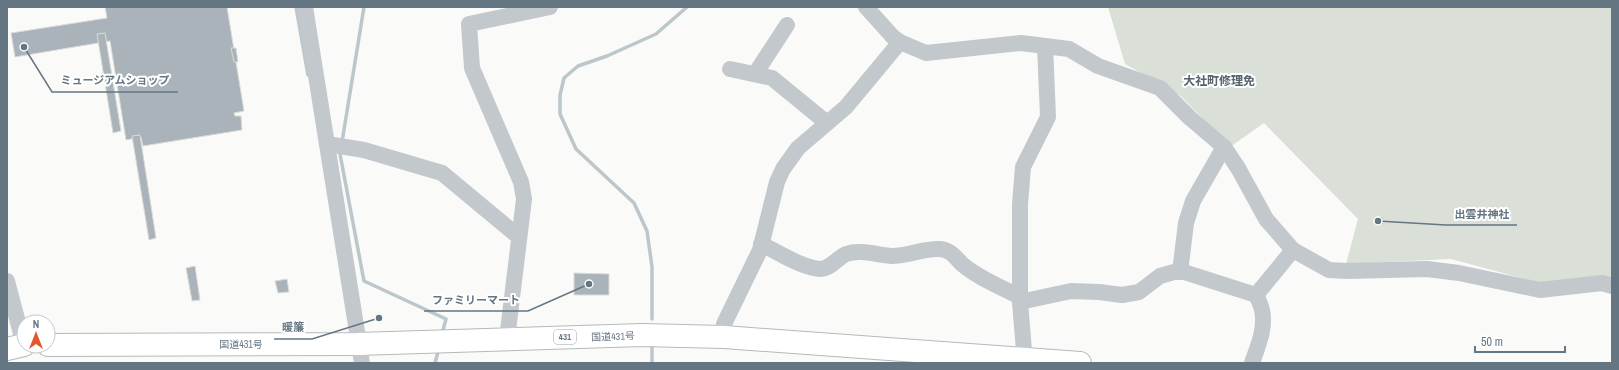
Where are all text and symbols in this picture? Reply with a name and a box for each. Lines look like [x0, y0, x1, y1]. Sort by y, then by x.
callout: ミュージアムショップ [52, 69, 178, 92]
text: ミュージアムショップ [60, 73, 170, 87]
district label: 大社町修理免 [1183, 73, 1255, 89]
callout: 出雲井神社 [1446, 202, 1517, 225]
text: 出雲井神社 [1455, 207, 1510, 221]
callout: ファミリーマート [424, 288, 528, 311]
text: ファミリーマート [432, 293, 520, 307]
north arrow [16, 314, 56, 354]
callout: 暖簾 [274, 316, 312, 339]
text: N [33, 317, 39, 331]
text: 暖簾 [282, 320, 304, 334]
scale bar [1475, 328, 1565, 354]
street label: 国道431号 [591, 329, 635, 344]
road number: 431 [554, 330, 576, 344]
text: 50 m [1481, 334, 1503, 350]
street label: 国道431号 [219, 338, 263, 351]

